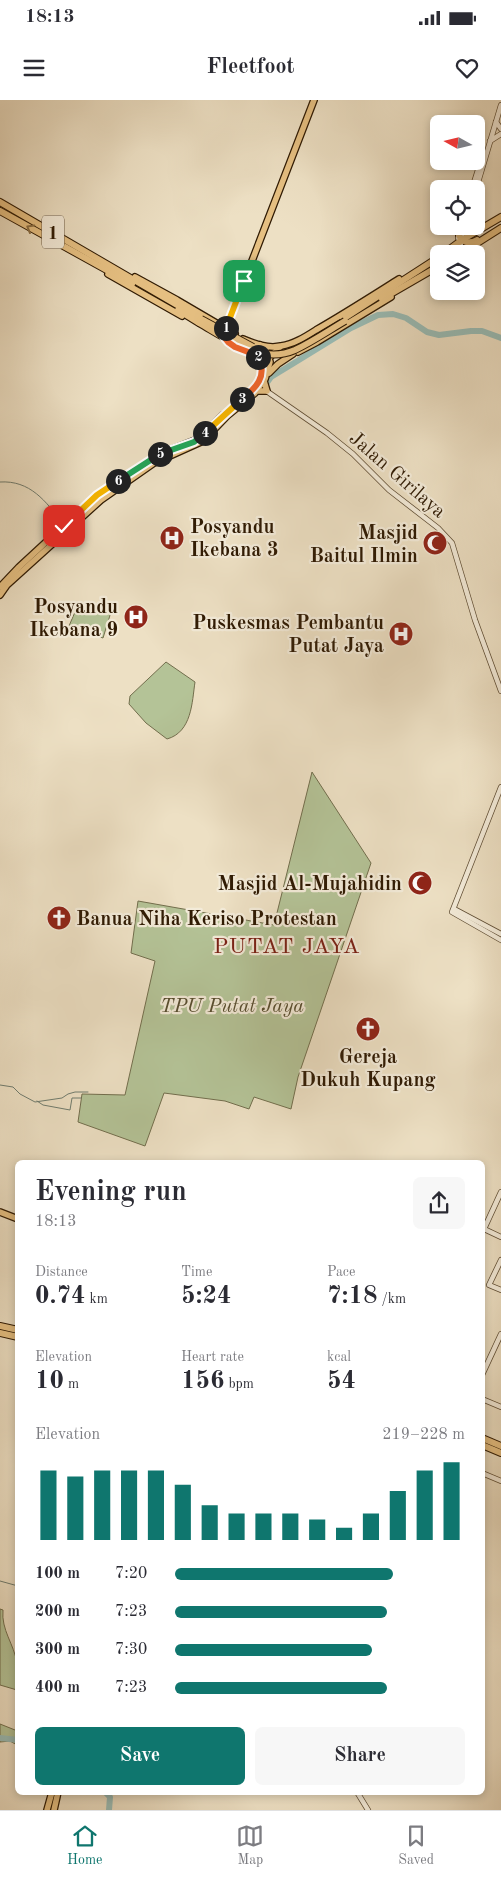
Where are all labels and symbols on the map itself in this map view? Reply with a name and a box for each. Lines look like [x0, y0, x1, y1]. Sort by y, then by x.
north arrow [430, 115, 485, 170]
road number: 1 [42, 215, 64, 248]
one-way arrow [26, 224, 35, 234]
pin [223, 260, 265, 302]
pin: 1 [214, 316, 238, 340]
pin: 2 [246, 344, 270, 370]
pin: 3 [230, 386, 254, 412]
pin: 4 [192, 420, 218, 446]
street label: Jalan Girilaya [345, 428, 449, 523]
pin: 5 [148, 442, 172, 466]
pin: 6 [106, 468, 130, 494]
pin [43, 505, 85, 547]
place label: Posyandu Ikebana 3 [190, 518, 279, 561]
place label: Masjid Baitul Ilmin [310, 524, 418, 567]
hospital icon: Posyandu Ikebana 3 [159, 525, 185, 551]
mosque icon: Masjid Baitul Ilmin [422, 530, 448, 556]
place label: Posyandu Ikebana 9 [29, 598, 118, 641]
hospital icon: Posyandu Ikebana 9 [123, 604, 149, 630]
place label: Puskesmas Pembantu Putat Jaya [192, 614, 384, 657]
hospital icon: Puskesmas Pembantu Putat Jaya [388, 621, 414, 647]
mosque icon: Masjid Al-Mujahidin [407, 870, 433, 896]
place label: Masjid Al-Mujahidin [218, 875, 402, 895]
church icon: Banua Niha Keriso Protestan [46, 905, 72, 931]
place label: Banua Niha Keriso Protestan [76, 910, 337, 930]
district label: PUTAT JAYA [213, 936, 361, 958]
park label: TPU Putat Jaya [160, 997, 304, 1017]
church icon: Gereja Dukuh Kupang [355, 1016, 381, 1042]
place label: Gereja Dukuh Kupang [300, 1048, 436, 1091]

